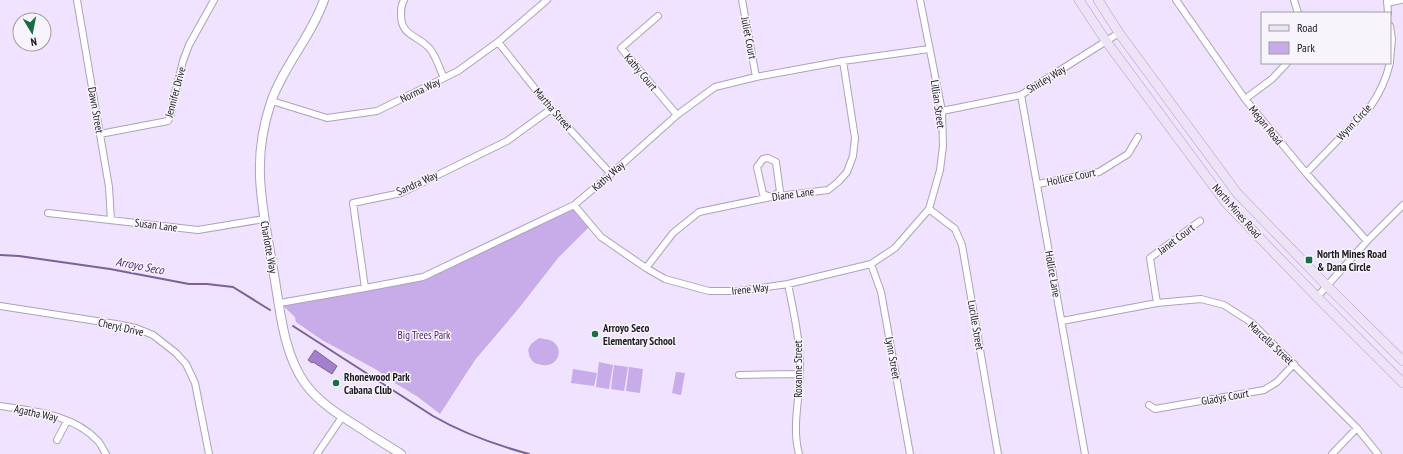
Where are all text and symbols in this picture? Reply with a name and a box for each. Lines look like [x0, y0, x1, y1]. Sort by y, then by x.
north arrow [12, 12, 52, 52]
legend [1261, 12, 1391, 64]
street label: Juliet Court [738, 15, 760, 60]
text: Road [1297, 20, 1317, 35]
text: N [30, 34, 38, 49]
text: Park [1297, 40, 1315, 55]
street label: Kathy Court [621, 51, 661, 93]
street label: Shirley Way [1024, 61, 1069, 96]
street label: Jennifer Drive [161, 65, 189, 120]
street label: Norma Way [398, 74, 443, 106]
street label: Lillian Street [928, 79, 948, 129]
street label: Martha Street [531, 85, 575, 133]
street label: Dawn Street [85, 86, 107, 134]
street label: Wynn Circle [1334, 100, 1375, 143]
street label: Megan Road [1246, 103, 1286, 148]
street label: Kathy Way [589, 157, 628, 194]
street label: Hollice Court [1045, 165, 1097, 189]
street label: Sandra Way [394, 167, 441, 198]
street label: North Mines Road [1209, 181, 1265, 241]
street label: Diane Lane [771, 184, 815, 204]
street label: Susan Lane [134, 215, 179, 235]
street label: Charlotte Way [258, 220, 281, 275]
street label: Janet Court [1154, 221, 1197, 258]
place label: North Mines Road & Dana Circle [1317, 247, 1387, 274]
street label: Hollice Lane [1042, 250, 1064, 299]
water label: Arroyo Seco [115, 253, 166, 278]
marker: North Mines Road & Dana Circle [1304, 255, 1314, 265]
street label: Irene Way [731, 280, 770, 298]
street label: Lucille Street [965, 299, 987, 351]
street label: Cheryl Drive [97, 315, 146, 339]
street label: Marcella Street [1245, 318, 1297, 368]
place label: Arroyo Seco Elementary School [602, 321, 676, 348]
park label: Big Trees Park [398, 328, 451, 342]
marker: Arroyo Seco Elementary School [590, 329, 600, 339]
street label: Lynn Street [882, 336, 904, 380]
street label: Roxanne Street [791, 340, 805, 398]
place label: Rhonewood Park Cabana Club [344, 370, 410, 397]
marker: Rhonewood Park Cabana Club [331, 378, 341, 388]
street label: Gladys Court [1200, 386, 1250, 408]
street label: Agatha Way [13, 402, 60, 425]

